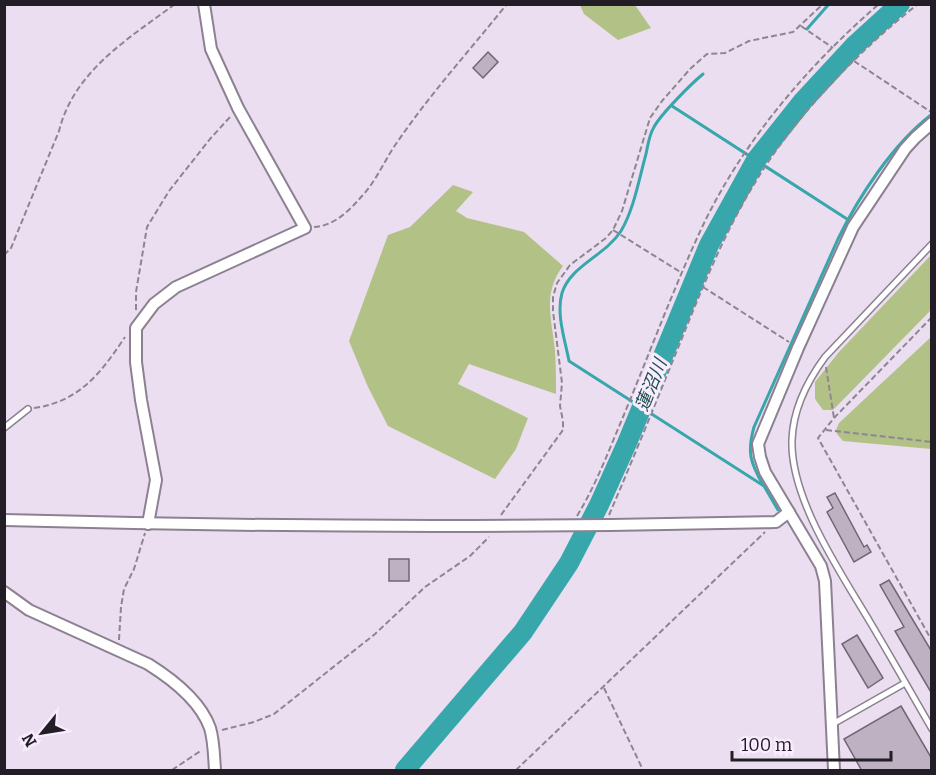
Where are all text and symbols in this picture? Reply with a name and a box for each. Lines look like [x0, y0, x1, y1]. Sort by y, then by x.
water label: 蓮沼川 [631, 354, 672, 414]
north arrow [12, 703, 72, 763]
scale bar [732, 724, 891, 762]
text: N [18, 730, 41, 750]
text: 100 m [741, 734, 792, 756]

